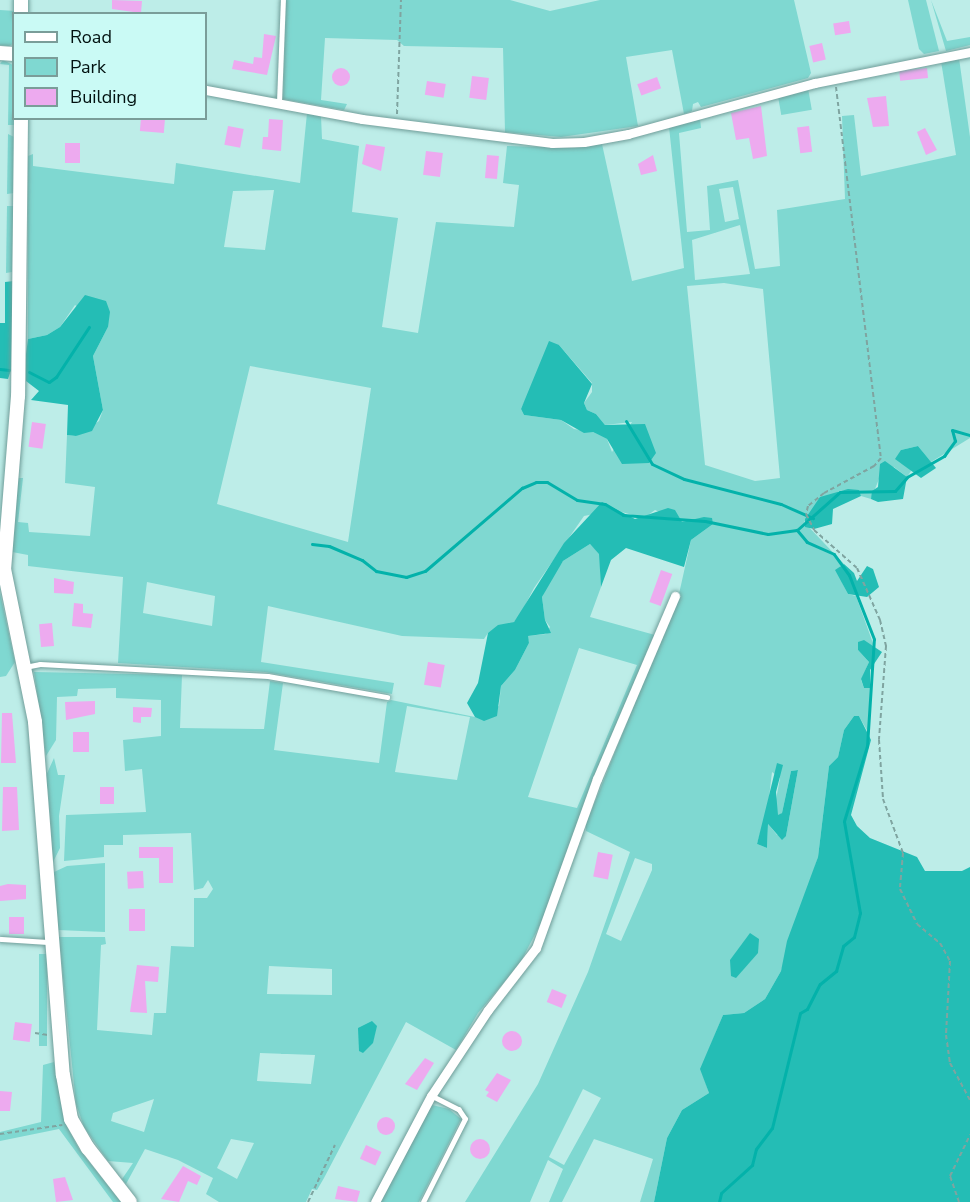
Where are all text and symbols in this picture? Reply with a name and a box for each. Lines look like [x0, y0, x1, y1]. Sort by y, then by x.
legend [12, 12, 207, 120]
text: Road [70, 25, 112, 49]
text: Park [70, 55, 106, 79]
text: Building [70, 85, 137, 109]

